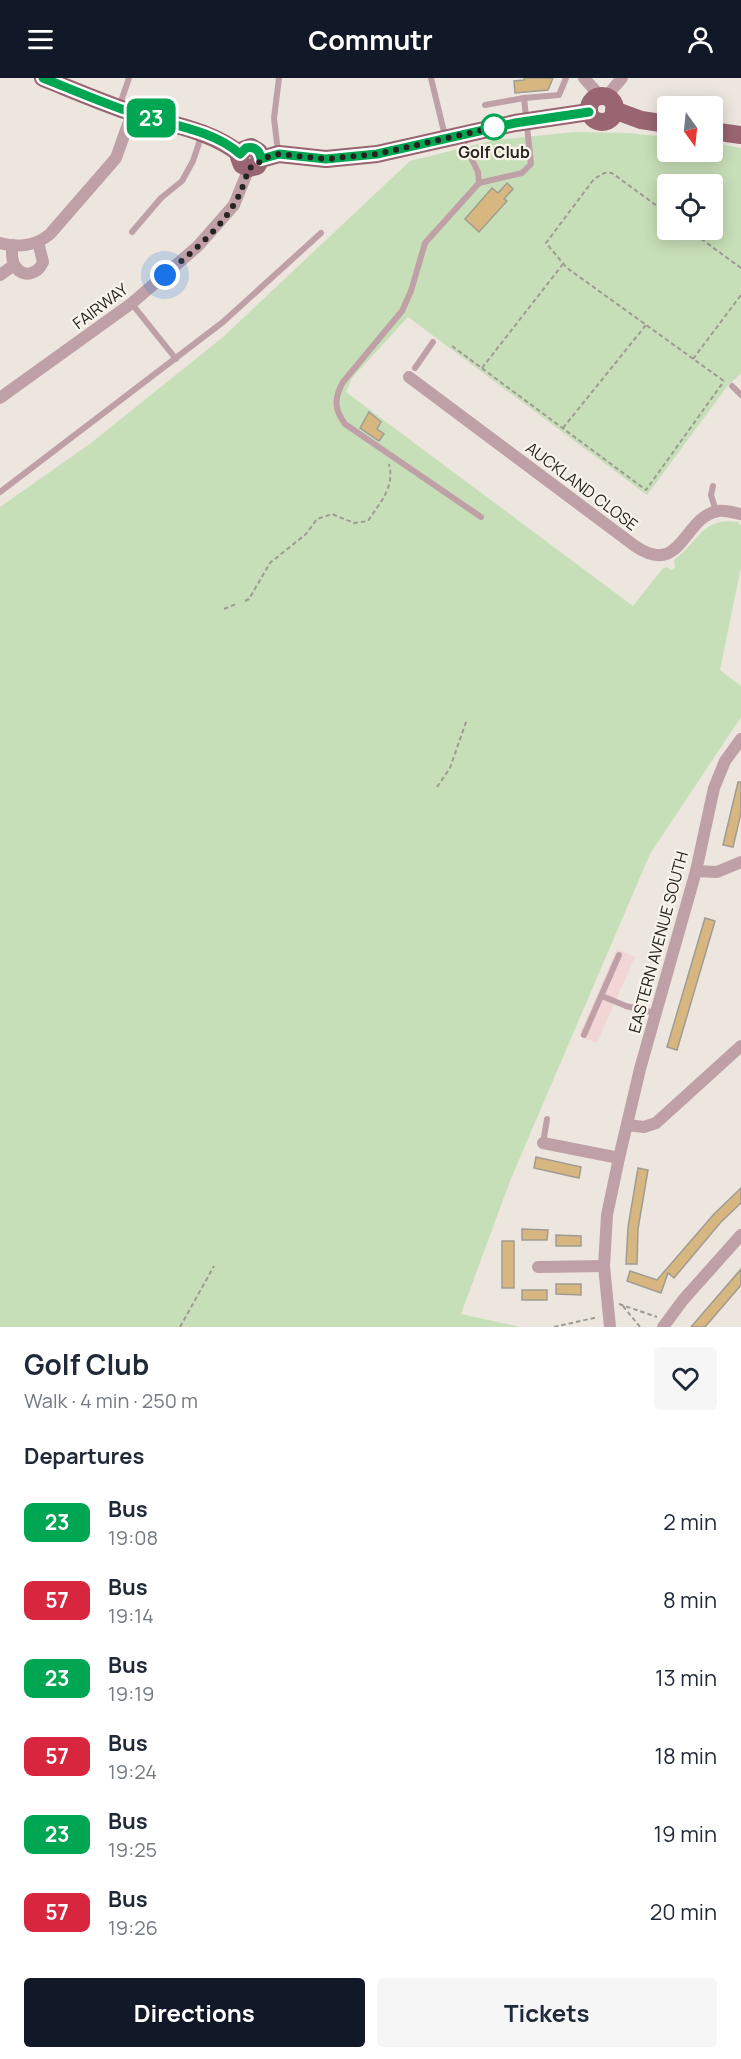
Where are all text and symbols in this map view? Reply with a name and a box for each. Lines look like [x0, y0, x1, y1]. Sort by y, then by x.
text: Commutr [308, 21, 433, 58]
icon: menu [24, 23, 57, 56]
icon: person [684, 23, 717, 56]
north arrow [657, 96, 723, 162]
map controls [657, 96, 723, 240]
line badge: 23 [124, 98, 178, 138]
text: 23 [139, 104, 163, 132]
marker: Golf Club [481, 114, 507, 140]
place label: Golf Club [458, 141, 530, 163]
button: locate [657, 174, 723, 240]
your location [150, 260, 180, 290]
street label: FAIRWAY [68, 278, 132, 334]
street label: AUCKLAND CLOSE [521, 437, 643, 535]
street label: EASTERN AVENUE SOUTH [623, 849, 693, 1035]
text: Golf Club [24, 1345, 149, 1383]
button: heart [654, 1347, 717, 1410]
text: Walk · 4 min · 250 m [24, 1387, 198, 1414]
text: Departures [24, 1441, 144, 1471]
text: Bus [108, 1494, 148, 1524]
text: 2 min [663, 1507, 717, 1537]
text: 23 [45, 1508, 69, 1536]
text: 19:08 [108, 1524, 158, 1551]
text: Bus [108, 1572, 148, 1602]
text: 8 min [663, 1585, 717, 1615]
text: 57 [45, 1586, 69, 1614]
text: 19:14 [108, 1602, 154, 1629]
text: Bus [108, 1650, 148, 1680]
text: 13 min [655, 1663, 717, 1693]
text: 23 [45, 1664, 69, 1692]
text: 19:19 [108, 1680, 154, 1707]
text: Bus [108, 1728, 148, 1758]
text: 18 min [654, 1741, 717, 1771]
text: 57 [45, 1742, 69, 1770]
text: 19:24 [108, 1758, 157, 1785]
text: Bus [108, 1806, 148, 1836]
text: 19 min [654, 1819, 717, 1849]
text: 23 [45, 1820, 69, 1848]
text: 19:25 [108, 1836, 157, 1863]
text: Bus [108, 1884, 148, 1914]
text: 20 min [650, 1897, 717, 1927]
text: 57 [45, 1898, 69, 1926]
text: 19:26 [108, 1914, 158, 1941]
button: Directions [24, 1978, 365, 2047]
button: Tickets [377, 1978, 717, 2047]

